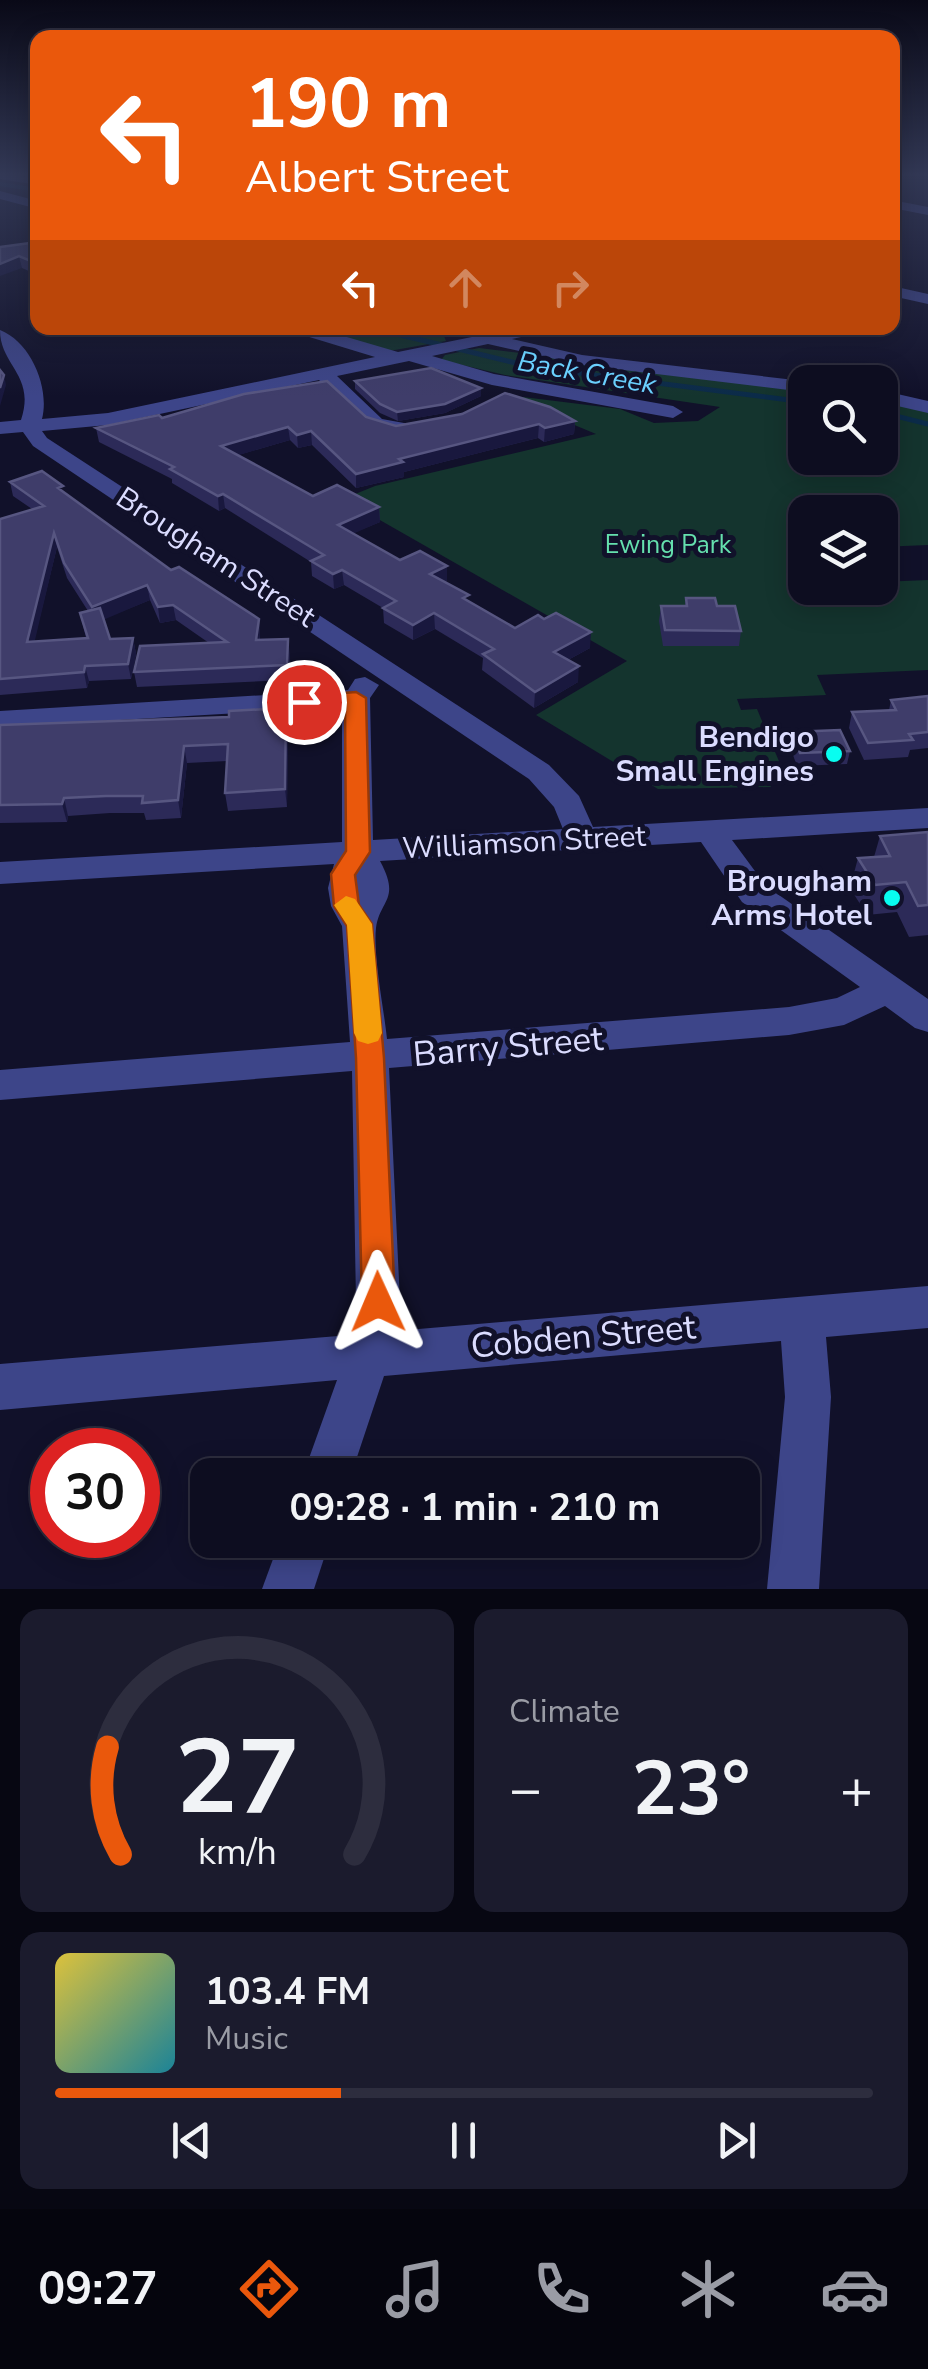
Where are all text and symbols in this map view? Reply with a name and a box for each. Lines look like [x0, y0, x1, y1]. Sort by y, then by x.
text: 190 m [245, 56, 451, 152]
icon: left [80, 70, 210, 200]
text: Albert Street [245, 147, 509, 208]
icon: left [333, 260, 388, 315]
icon: ahead [438, 260, 493, 315]
icon: right [543, 260, 598, 315]
water label: Back Creek [514, 342, 660, 404]
map controls [788, 365, 898, 605]
button: search [788, 365, 898, 475]
street label: Brougham Street [108, 478, 324, 638]
button: layers [788, 495, 898, 605]
park label: Ewing Park [605, 528, 732, 562]
pin [262, 660, 347, 745]
icon: arrive [277, 675, 332, 730]
place label: Bendigo Small Engines [615, 717, 814, 792]
marker: Bendigo Small Engines [823, 743, 845, 765]
street label: Williamson Street [401, 816, 647, 869]
place label: Brougham Arms Hotel [711, 861, 872, 936]
marker: Brougham Arms Hotel [881, 887, 903, 909]
street label: Barry Street [411, 1015, 606, 1078]
position arrow [326, 1250, 430, 1354]
street label: Cobden Street [469, 1303, 698, 1370]
speed limit sign: 30 [30, 1428, 160, 1558]
text: 09:28 · 1 min · 210 m [290, 1482, 660, 1533]
text: Climate [509, 1690, 620, 1733]
text: 27 [175, 1707, 299, 1849]
text: 23° [632, 1738, 750, 1840]
text: − [509, 1752, 542, 1827]
text: + [840, 1752, 873, 1827]
text: km/h [198, 1828, 276, 1877]
text: 103.4 FM [205, 1966, 370, 2017]
text: Music [205, 2017, 288, 2060]
icon: previous [164, 2113, 219, 2168]
icon: pause [436, 2113, 491, 2168]
icon: next [709, 2113, 764, 2168]
icon: directions [234, 2254, 304, 2324]
icon: music [380, 2254, 450, 2324]
icon: phone [527, 2254, 597, 2324]
icon: climate [673, 2254, 743, 2324]
icon: car [820, 2254, 890, 2324]
text: 09:27 [38, 2259, 157, 2320]

